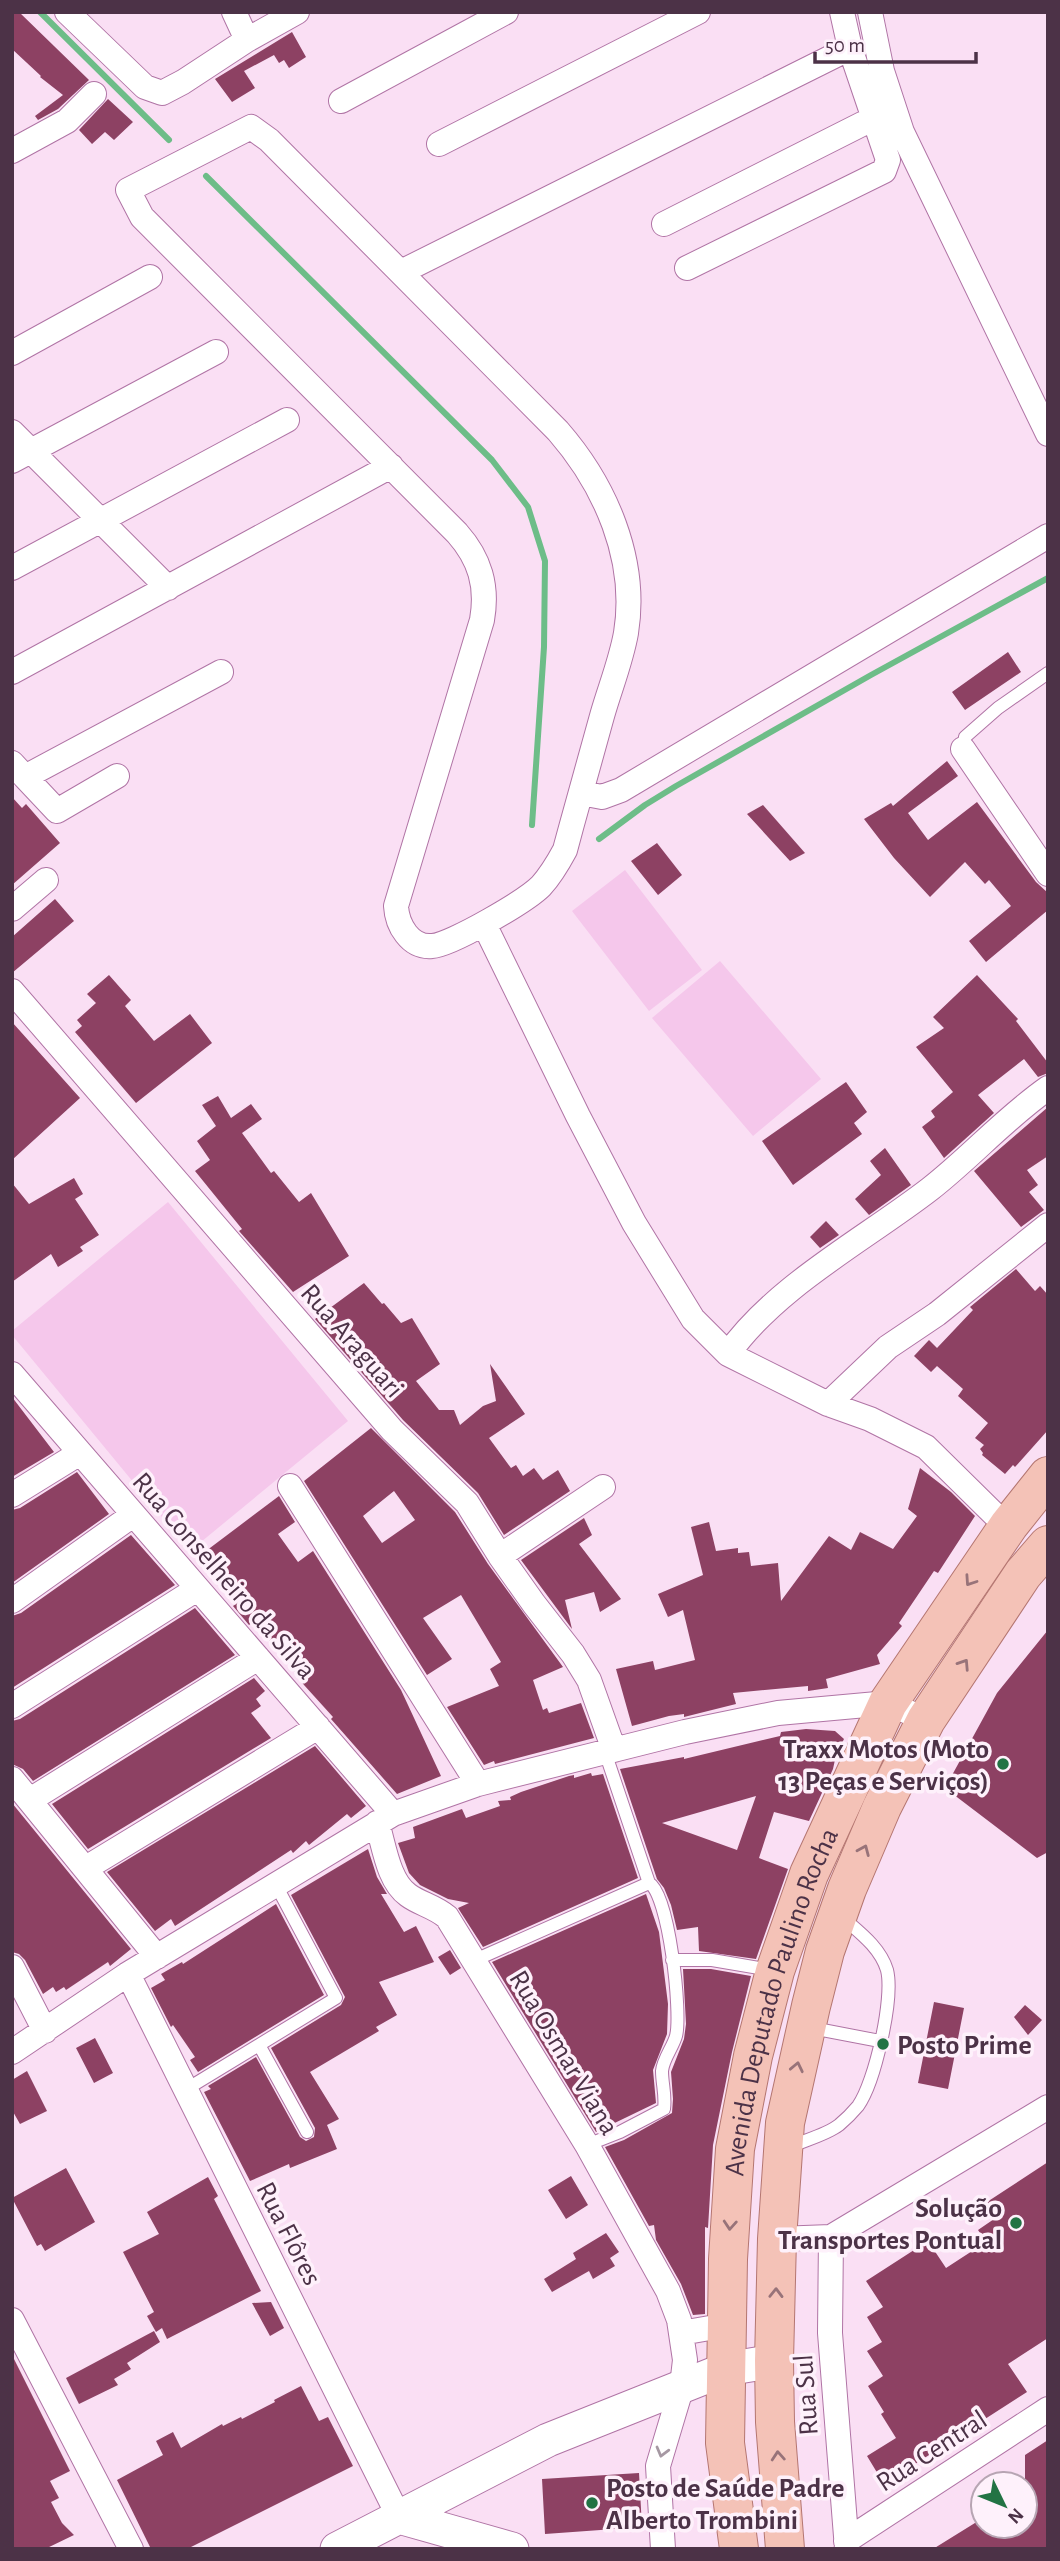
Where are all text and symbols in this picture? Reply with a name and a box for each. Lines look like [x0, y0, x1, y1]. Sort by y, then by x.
scale bar [815, 21, 976, 65]
text: 50 m [825, 35, 865, 56]
street label: Rua Araguari [295, 1279, 408, 1404]
street label: Rua Conselheiro da Silva [126, 1468, 321, 1685]
one-way arrow [966, 1573, 978, 1586]
one-way arrow [956, 1658, 969, 1671]
place label: Traxx Motos (Moto 13 Peças e Serviços) [778, 1736, 989, 1796]
marker: Traxx Motos (Moto 13 Peças e Serviços) [995, 1756, 1011, 1772]
street label: Avenida Deputado Paulino Rocha [721, 1824, 844, 2177]
one-way arrow [855, 1845, 869, 1857]
street label: Rua Osmar Viana [503, 1966, 623, 2140]
place label: Posto Prime [897, 2032, 1032, 2060]
marker: Posto Prime [875, 2036, 891, 2052]
one-way arrow [789, 2061, 804, 2073]
street label: Rua Flôres [250, 2178, 326, 2290]
place label: Solução Transportes Pontual [778, 2195, 1002, 2255]
marker: Solução Transportes Pontual [1008, 2215, 1024, 2231]
one-way arrow [723, 2220, 738, 2231]
one-way arrow [768, 2287, 783, 2298]
street label: Rua Sul [790, 2353, 824, 2436]
street label: Rua Central [872, 2406, 992, 2498]
one-way arrow [656, 2445, 670, 2457]
one-way arrow [770, 2451, 785, 2462]
north arrow [969, 2470, 1039, 2540]
place label: Posto de Saúde Padre Alberto Trombini [606, 2475, 844, 2535]
marker: Posto de Saúde Padre Alberto Trombini [584, 2495, 600, 2511]
text: N [1004, 2504, 1027, 2527]

